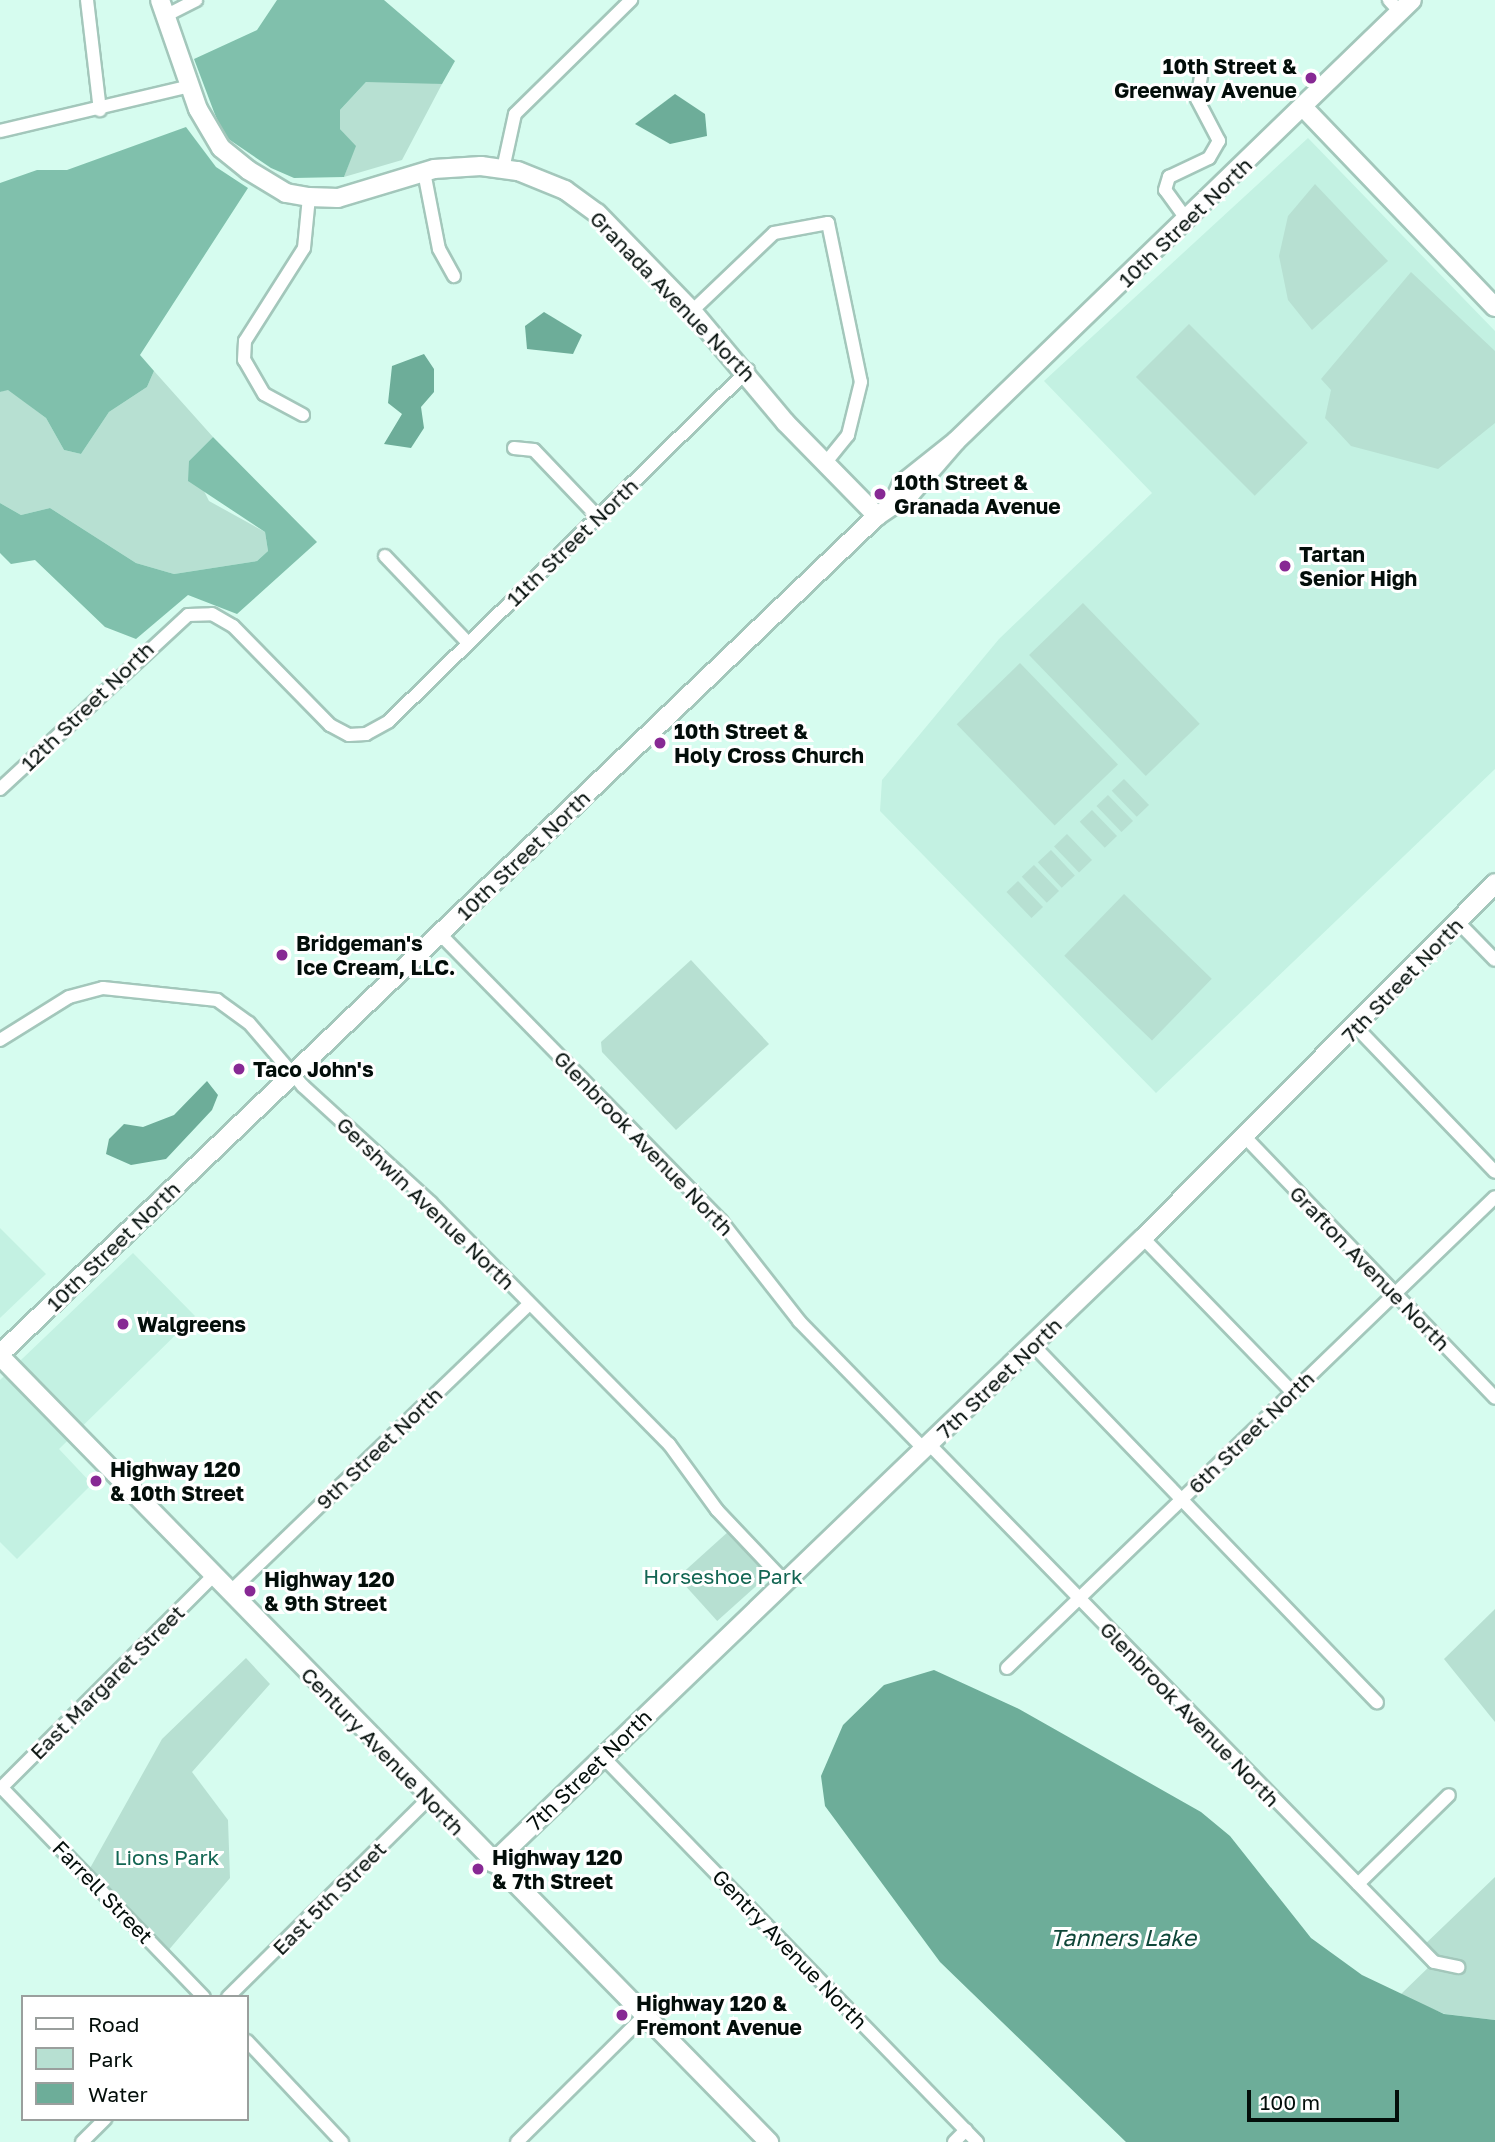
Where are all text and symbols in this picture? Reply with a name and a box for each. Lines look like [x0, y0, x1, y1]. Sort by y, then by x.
place label: 10th Street & Greenway Avenue [1114, 53, 1297, 103]
marker: 10th Street & Greenway Avenue [1303, 70, 1319, 86]
street label: 10th Street North [1113, 152, 1257, 292]
street label: Granada Avenue North [585, 205, 761, 387]
place label: 10th Street & Granada Avenue [894, 469, 1061, 519]
street label: 11th Street North [501, 473, 643, 611]
marker: 10th Street & Granada Avenue [872, 486, 888, 502]
place label: Tartan Senior High [1299, 541, 1417, 591]
marker: Tartan Senior High [1277, 558, 1293, 574]
street label: 12th Street North [15, 636, 159, 776]
place label: 10th Street & Holy Cross Church [674, 718, 864, 768]
marker: 10th Street & Holy Cross Church [652, 735, 668, 751]
street label: 10th Street North [451, 785, 595, 925]
street label: 7th Street North [1336, 912, 1468, 1048]
place label: Bridgeman's Ice Cream, LLC. [296, 930, 456, 980]
marker: Bridgeman's Ice Cream, LLC. [274, 947, 290, 963]
street label: Glenbrook Avenue North [549, 1045, 739, 1241]
place label: Taco John's [253, 1056, 374, 1082]
marker: Taco John's [231, 1061, 247, 1077]
street label: Gershwin Avenue North [332, 1111, 520, 1295]
street label: 10th Street North [41, 1176, 185, 1316]
street label: Grafton Avenue North [1285, 1180, 1455, 1356]
place label: Walgreens [137, 1311, 246, 1337]
street label: 7th Street North [931, 1312, 1067, 1444]
marker: Walgreens [115, 1316, 131, 1332]
street label: 6th Street North [1183, 1366, 1319, 1498]
street label: 9th Street North [311, 1382, 447, 1514]
place label: Highway 120 & 10th Street [110, 1456, 244, 1506]
marker: Highway 120 & 10th Street [88, 1473, 104, 1489]
park label: Horseshoe Park [643, 1563, 803, 1589]
place label: Highway 120 & 9th Street [264, 1566, 395, 1616]
marker: Highway 120 & 9th Street [242, 1583, 258, 1599]
street label: East Margaret Street [25, 1600, 189, 1764]
street label: Glenbrook Avenue North [1095, 1616, 1285, 1812]
street label: Century Avenue North [296, 1662, 470, 1840]
street label: 7th Street North [521, 1704, 657, 1836]
street label: Farrell Street [48, 1835, 158, 1949]
street label: East 5th Street [267, 1836, 391, 1960]
park label: Lions Park [115, 1844, 219, 1870]
place label: Highway 120 & 7th Street [492, 1844, 623, 1894]
marker: Highway 120 & 7th Street [470, 1861, 486, 1877]
street label: Gentry Avenue North [707, 1864, 873, 2034]
water label: Tanners Lake [1050, 1923, 1196, 1951]
place label: Highway 120 & Fremont Avenue [636, 1990, 802, 2040]
legend [21, 1995, 248, 2121]
marker: Highway 120 & Fremont Avenue [614, 2007, 630, 2023]
text: Road [88, 2011, 139, 2037]
text: Park [88, 2046, 133, 2072]
scale bar [1250, 2076, 1402, 2120]
text: Water [88, 2081, 148, 2107]
text: 100 m [1260, 2089, 1320, 2115]

